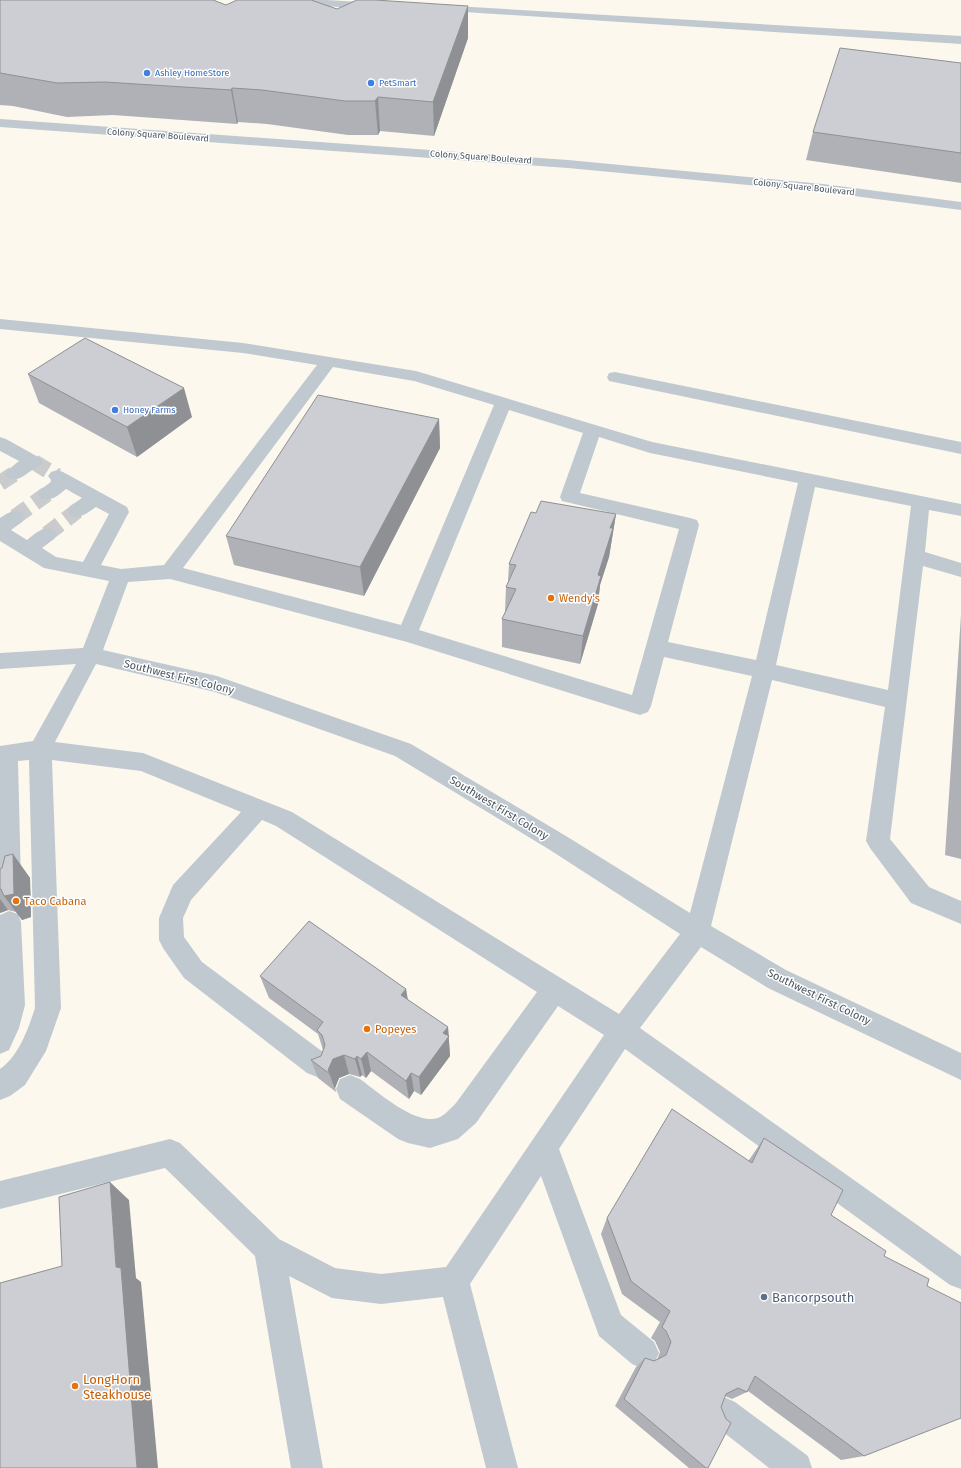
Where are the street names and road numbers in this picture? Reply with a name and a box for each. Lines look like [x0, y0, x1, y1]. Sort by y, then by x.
street label: Colony Square Boulevard [107, 126, 209, 144]
street label: Colony Square Boulevard [430, 148, 532, 166]
street label: Colony Square Boulevard [753, 177, 855, 197]
street label: Southwest First Colony [123, 657, 236, 697]
street label: Southwest First Colony [447, 773, 551, 843]
street label: Southwest First Colony [765, 966, 873, 1028]

